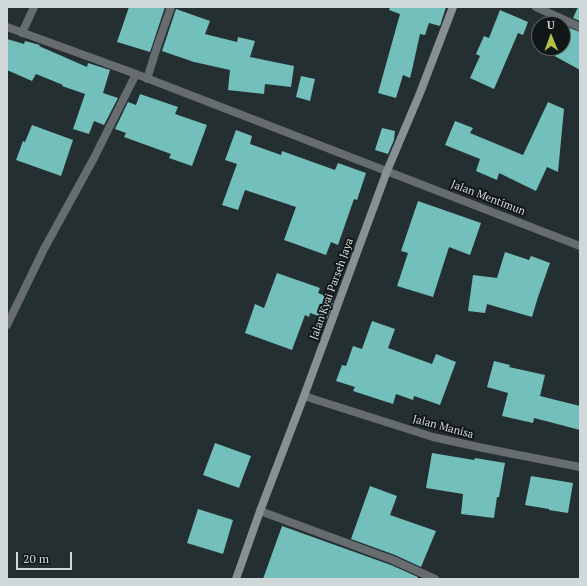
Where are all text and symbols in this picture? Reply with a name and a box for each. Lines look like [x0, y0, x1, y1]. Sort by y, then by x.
north arrow [531, 16, 571, 56]
text: U [547, 18, 555, 32]
street label: Jalan Mentimun [449, 178, 527, 218]
street label: Jalan Kyai Parseh Jaya [307, 236, 357, 342]
street label: Jalan Manisa [411, 413, 475, 441]
scale bar [18, 544, 74, 570]
text: 20 m [23, 551, 49, 566]

